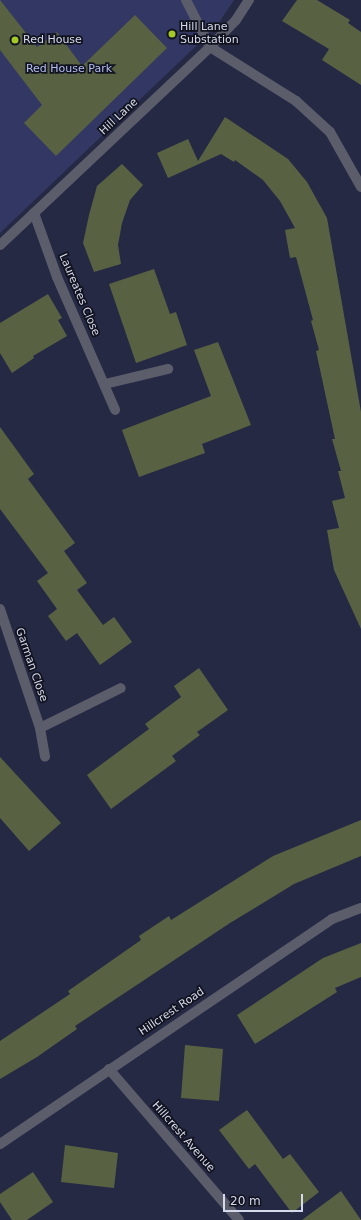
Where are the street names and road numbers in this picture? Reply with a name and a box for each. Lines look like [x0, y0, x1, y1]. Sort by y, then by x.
street label: Hill Lane [97, 96, 141, 138]
street label: Laureates Close [56, 252, 102, 338]
street label: Garman Close [12, 626, 50, 704]
street label: Hillcrest Road [137, 985, 207, 1039]
street label: Hillcrest Avenue [149, 1099, 217, 1175]

